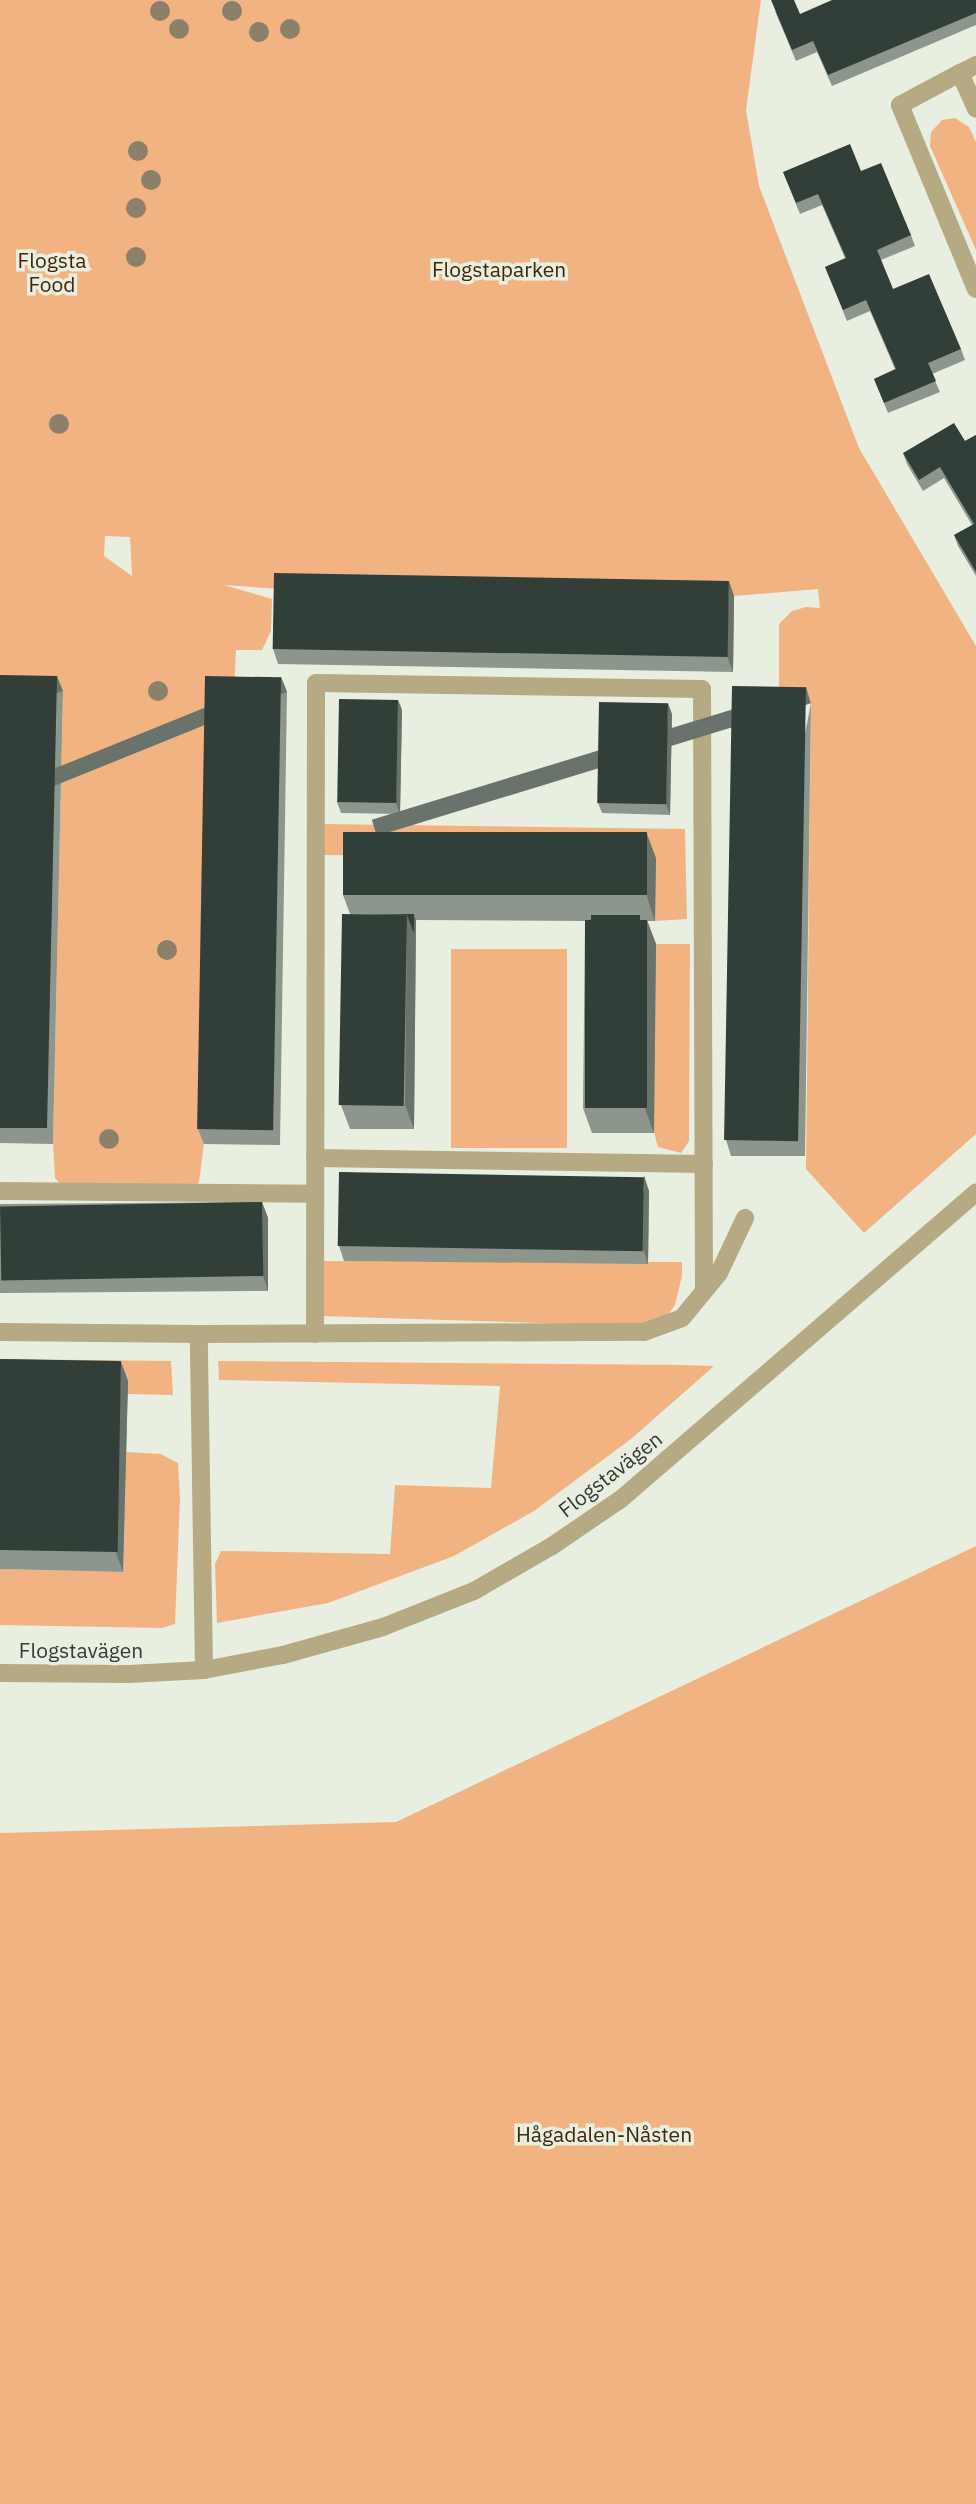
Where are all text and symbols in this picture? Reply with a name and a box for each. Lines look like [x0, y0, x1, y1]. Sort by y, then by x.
park label: Flogsta Food [18, 247, 86, 297]
park label: Flogstaparken [432, 256, 566, 282]
street label: Flogstavägen [553, 1426, 667, 1522]
street label: Flogstavägen [19, 1637, 143, 1663]
park label: Hågadalen-Nåsten [516, 2121, 692, 2147]

